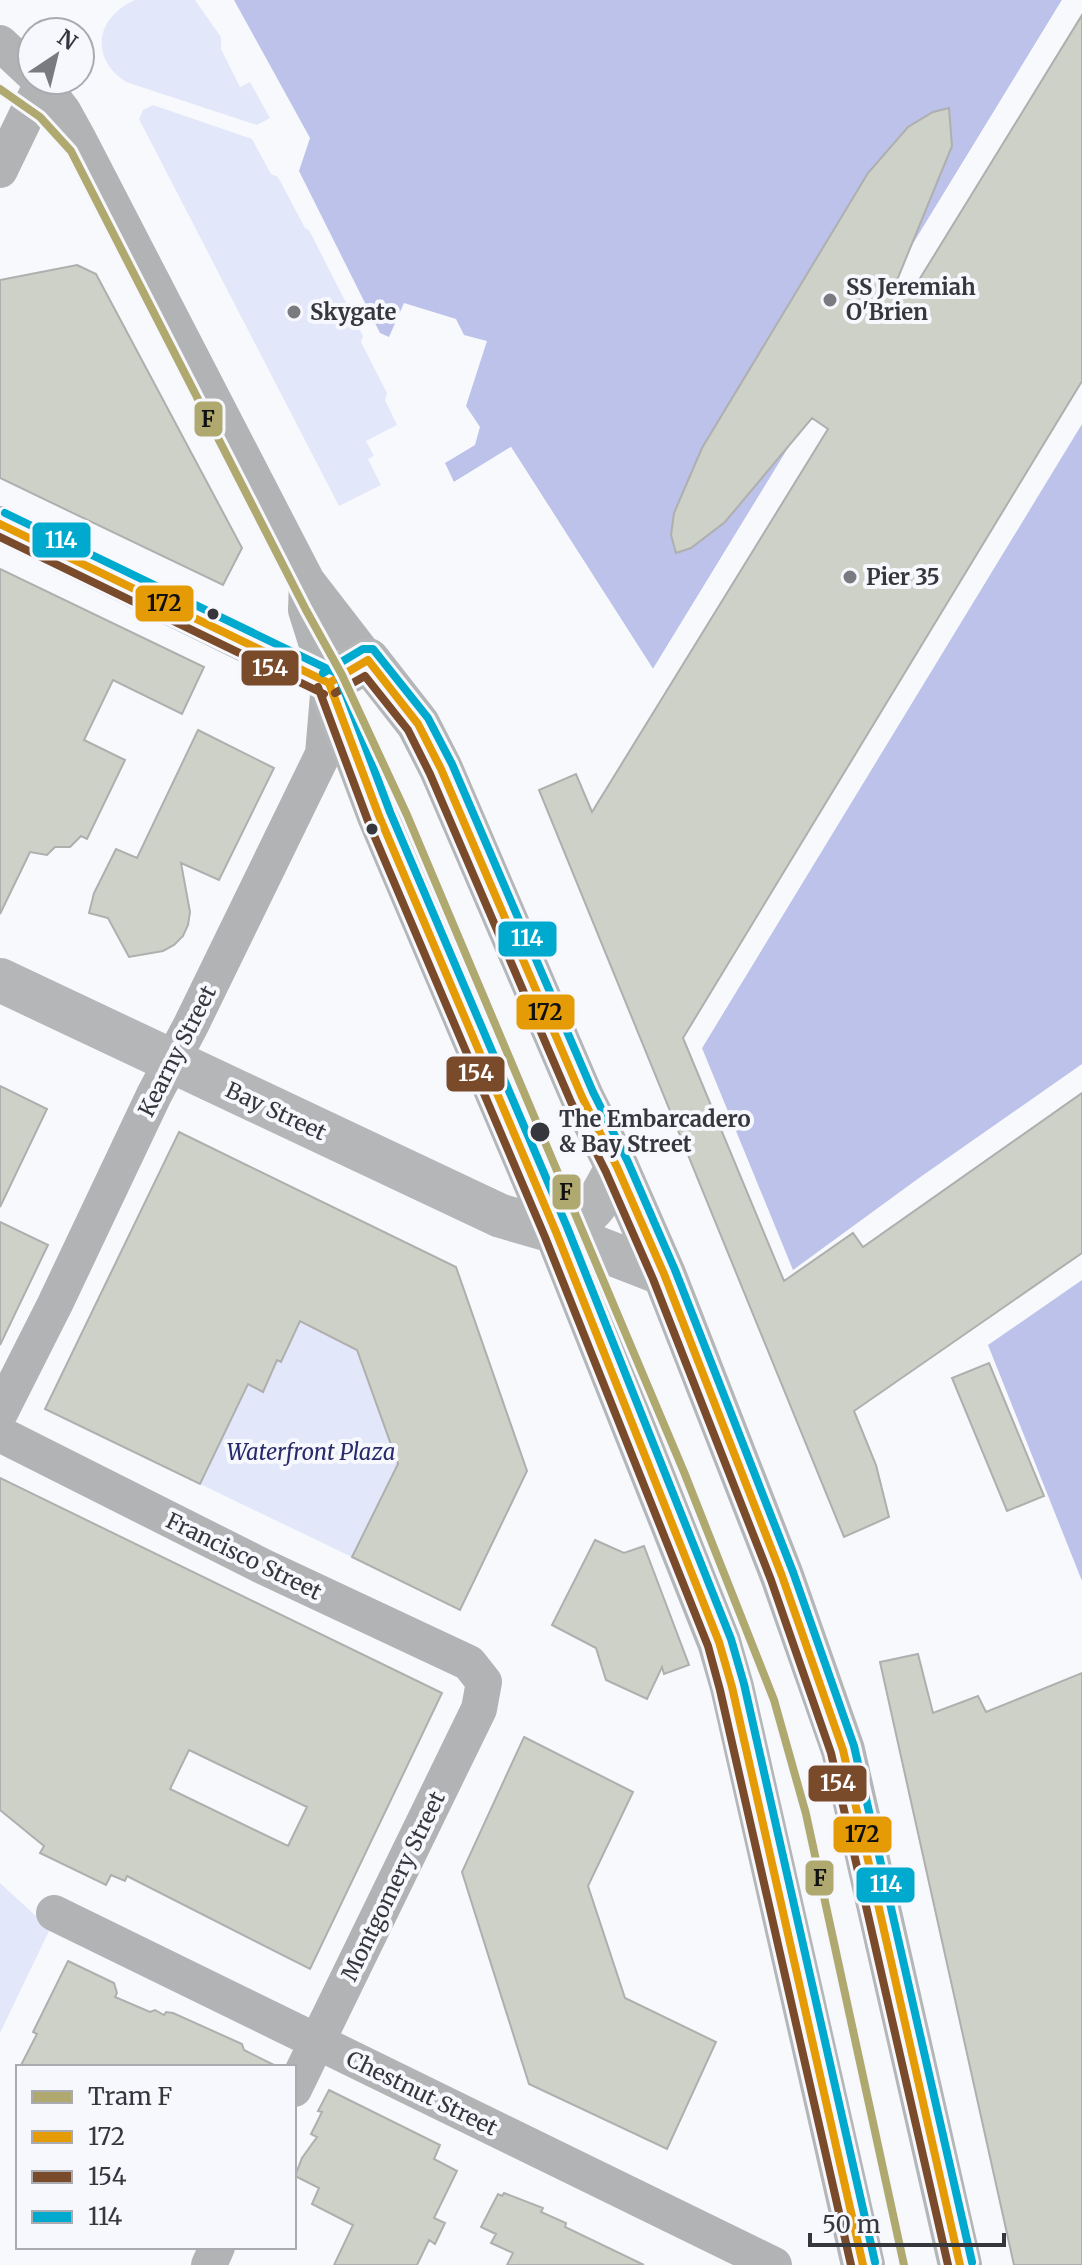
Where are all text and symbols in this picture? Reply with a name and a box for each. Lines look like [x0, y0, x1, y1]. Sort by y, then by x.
north arrow [16, 16, 96, 96]
text: N [52, 23, 83, 56]
place label: SS Jeremiah O'Brien [846, 273, 976, 326]
marker: SS Jeremiah O'Brien [821, 291, 839, 309]
place label: Skygate [310, 298, 396, 326]
marker: Skygate [285, 303, 303, 321]
line badge: F [193, 400, 224, 438]
text: F [201, 405, 215, 433]
line badge: 114 [31, 521, 92, 559]
text: 114 [45, 526, 77, 554]
place label: Pier 35 [866, 563, 940, 591]
marker: Pier 35 [841, 568, 859, 586]
line badge: 172 [134, 584, 195, 623]
text: 172 [147, 589, 181, 617]
unlabelled marker [205, 606, 221, 622]
line badge: 154 [240, 649, 300, 687]
text: 154 [252, 654, 288, 682]
unlabelled marker [364, 821, 380, 837]
line badge: 114 [497, 920, 558, 958]
text: 114 [511, 924, 543, 952]
street label: Kearny Street [132, 980, 222, 1121]
line badge: 172 [515, 993, 576, 1031]
text: 172 [528, 998, 562, 1026]
line badge: 154 [445, 1055, 506, 1093]
text: 154 [458, 1059, 494, 1087]
street label: Bay Street [221, 1076, 331, 1147]
place label: The Embarcadero & Bay Street [559, 1105, 751, 1158]
marker: The Embarcadero & Bay Street [528, 1120, 552, 1144]
line badge: F [551, 1173, 582, 1211]
text: F [559, 1178, 573, 1206]
park label: Waterfront Plaza [227, 1438, 395, 1466]
street label: Francisco Street [162, 1506, 327, 1606]
line badge: 154 [807, 1764, 868, 1803]
text: 154 [820, 1769, 856, 1797]
street label: Montgomery Street [335, 1786, 451, 1985]
line badge: 172 [832, 1815, 893, 1854]
text: 172 [845, 1820, 879, 1848]
line badge: F [804, 1859, 835, 1897]
text: F [813, 1864, 827, 1892]
line badge: 114 [855, 1866, 916, 1904]
text: 114 [870, 1870, 902, 1898]
street label: Chestnut Street [342, 2044, 502, 2142]
legend [16, 2065, 296, 2249]
text: Tram F [88, 2081, 172, 2112]
text: 172 [88, 2121, 125, 2152]
text: 154 [88, 2161, 127, 2192]
scale bar [810, 2197, 1004, 2247]
text: 114 [88, 2201, 123, 2232]
text: 50 m [822, 2209, 881, 2240]

